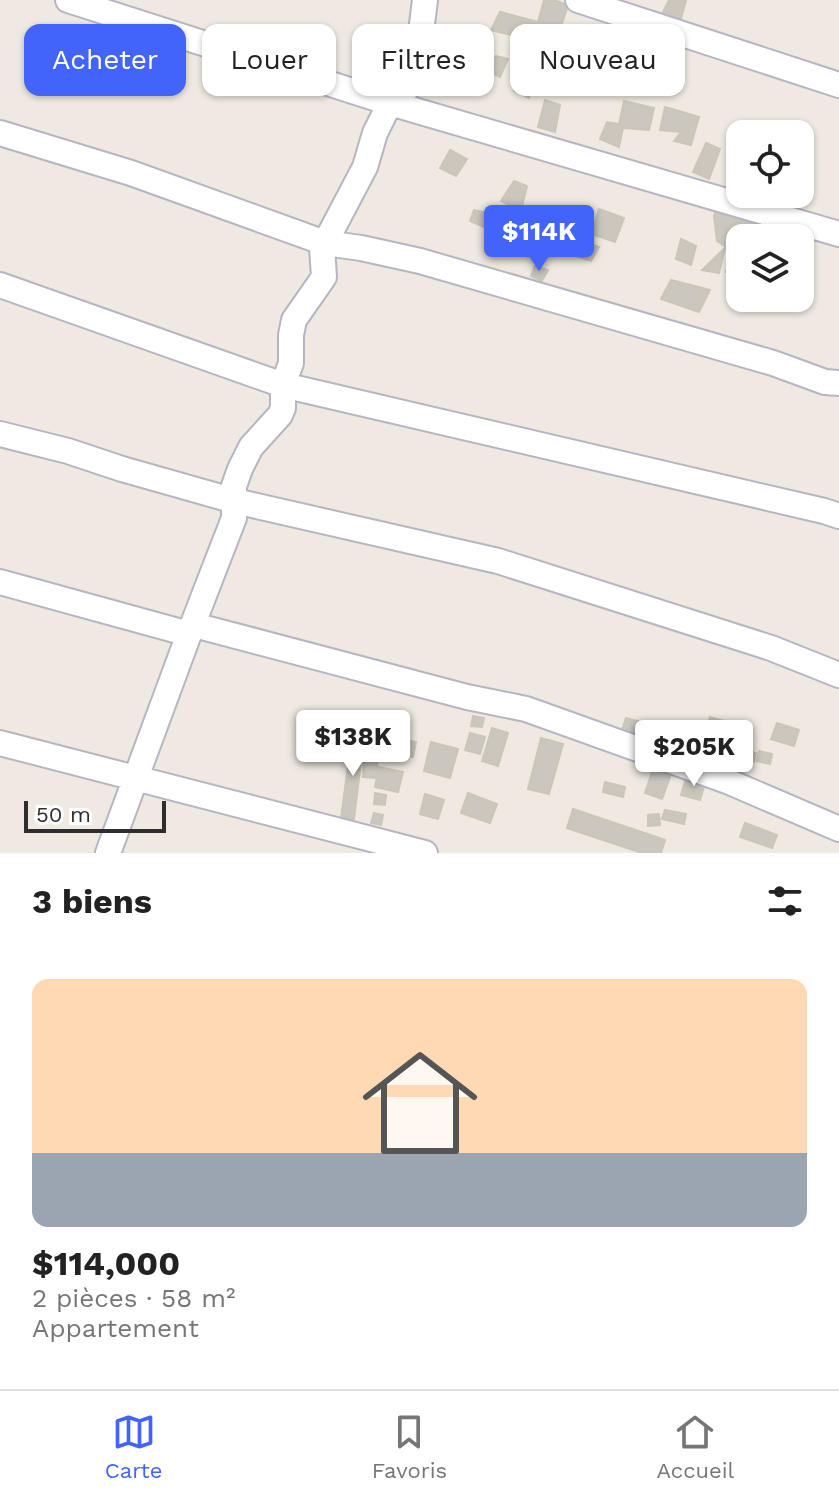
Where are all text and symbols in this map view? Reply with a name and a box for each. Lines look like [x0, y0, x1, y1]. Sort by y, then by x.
chip: Acheter [24, 24, 186, 96]
chip: Louer [202, 24, 336, 96]
chip: Filtres [352, 24, 494, 96]
chip: Nouveau [510, 24, 685, 96]
map controls [726, 120, 814, 312]
button: locate [726, 120, 814, 208]
pin: $114K [483, 205, 595, 273]
text: $114K [502, 216, 576, 246]
button: layers [726, 224, 814, 312]
pin: $138K [297, 710, 409, 778]
pin: $205K [638, 720, 750, 788]
text: $138K [314, 721, 392, 751]
text: $205K [653, 731, 735, 761]
scale bar [24, 797, 166, 833]
text: 50 m [36, 802, 91, 827]
icon: filters [763, 879, 807, 923]
text: 3 biens [32, 881, 152, 921]
icon: home [348, 1031, 492, 1175]
text: $114,000 [32, 1243, 180, 1283]
text: 2 pièces · 58 m² [32, 1283, 235, 1313]
text: Appartement [32, 1313, 199, 1343]
tab: Carte [105, 1410, 162, 1483]
tab: Favoris [372, 1410, 447, 1483]
tab: Accueil [657, 1410, 734, 1483]

